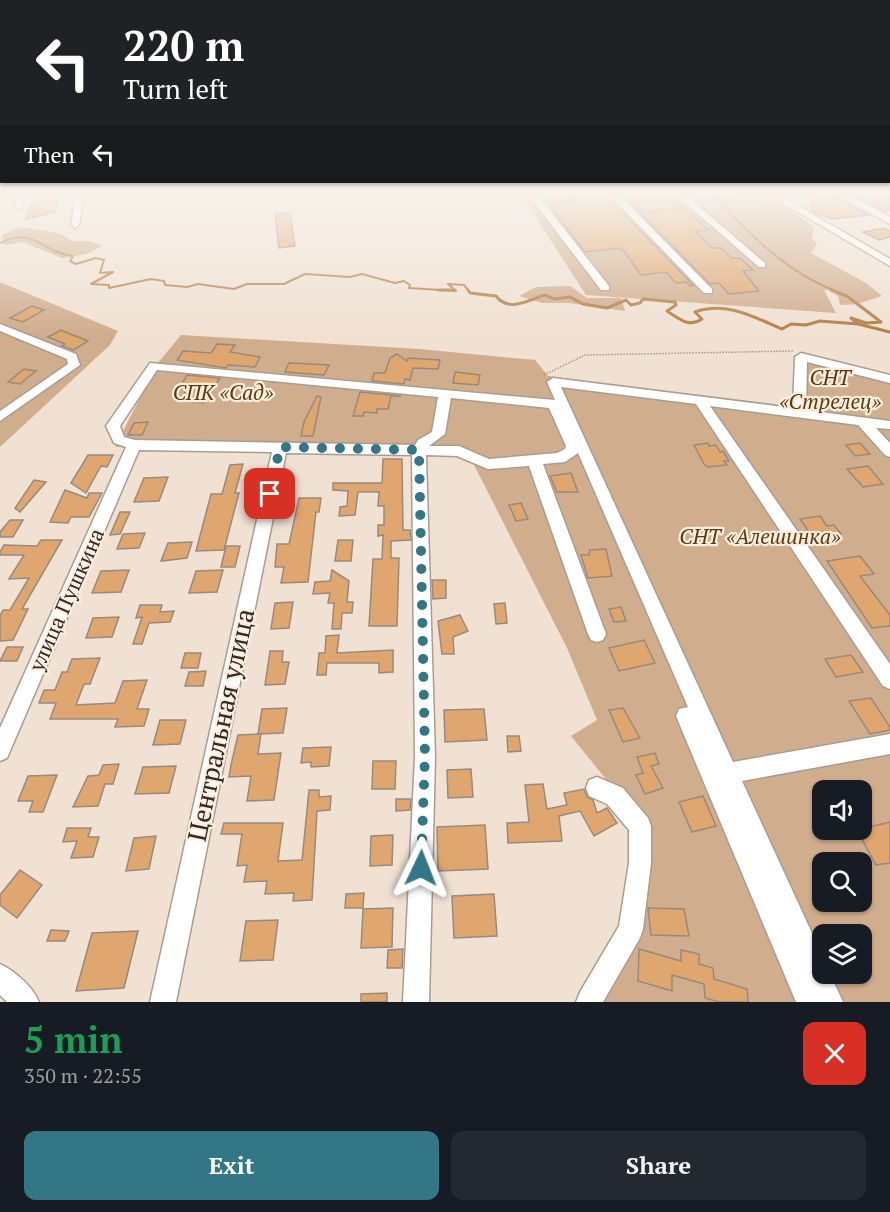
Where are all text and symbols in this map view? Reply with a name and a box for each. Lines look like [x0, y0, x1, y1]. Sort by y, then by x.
text: 220 m [123, 17, 244, 73]
icon: left [24, 24, 102, 102]
text: Turn left [123, 71, 228, 107]
icon: left [87, 138, 120, 171]
text: Then [24, 140, 75, 169]
park label: СНТ «Стрелец» [779, 363, 881, 415]
park label: СПК «Сад» [173, 378, 274, 406]
pin [244, 468, 295, 519]
icon: arrive [253, 477, 286, 510]
park label: СНТ «Алешинка» [679, 522, 841, 550]
street label: улица Пушкина [22, 523, 110, 676]
street label: Центральная улица [179, 605, 261, 844]
map controls [812, 780, 872, 984]
button: sound [812, 780, 872, 840]
position arrow [389, 836, 453, 900]
button: search [812, 852, 872, 912]
button: layers [812, 924, 872, 984]
text: 5 min [24, 1016, 122, 1063]
button: close [803, 1022, 866, 1085]
text: 350 m · 22:55 [24, 1062, 142, 1089]
button: Exit [24, 1131, 439, 1200]
button: Share [451, 1131, 866, 1200]

